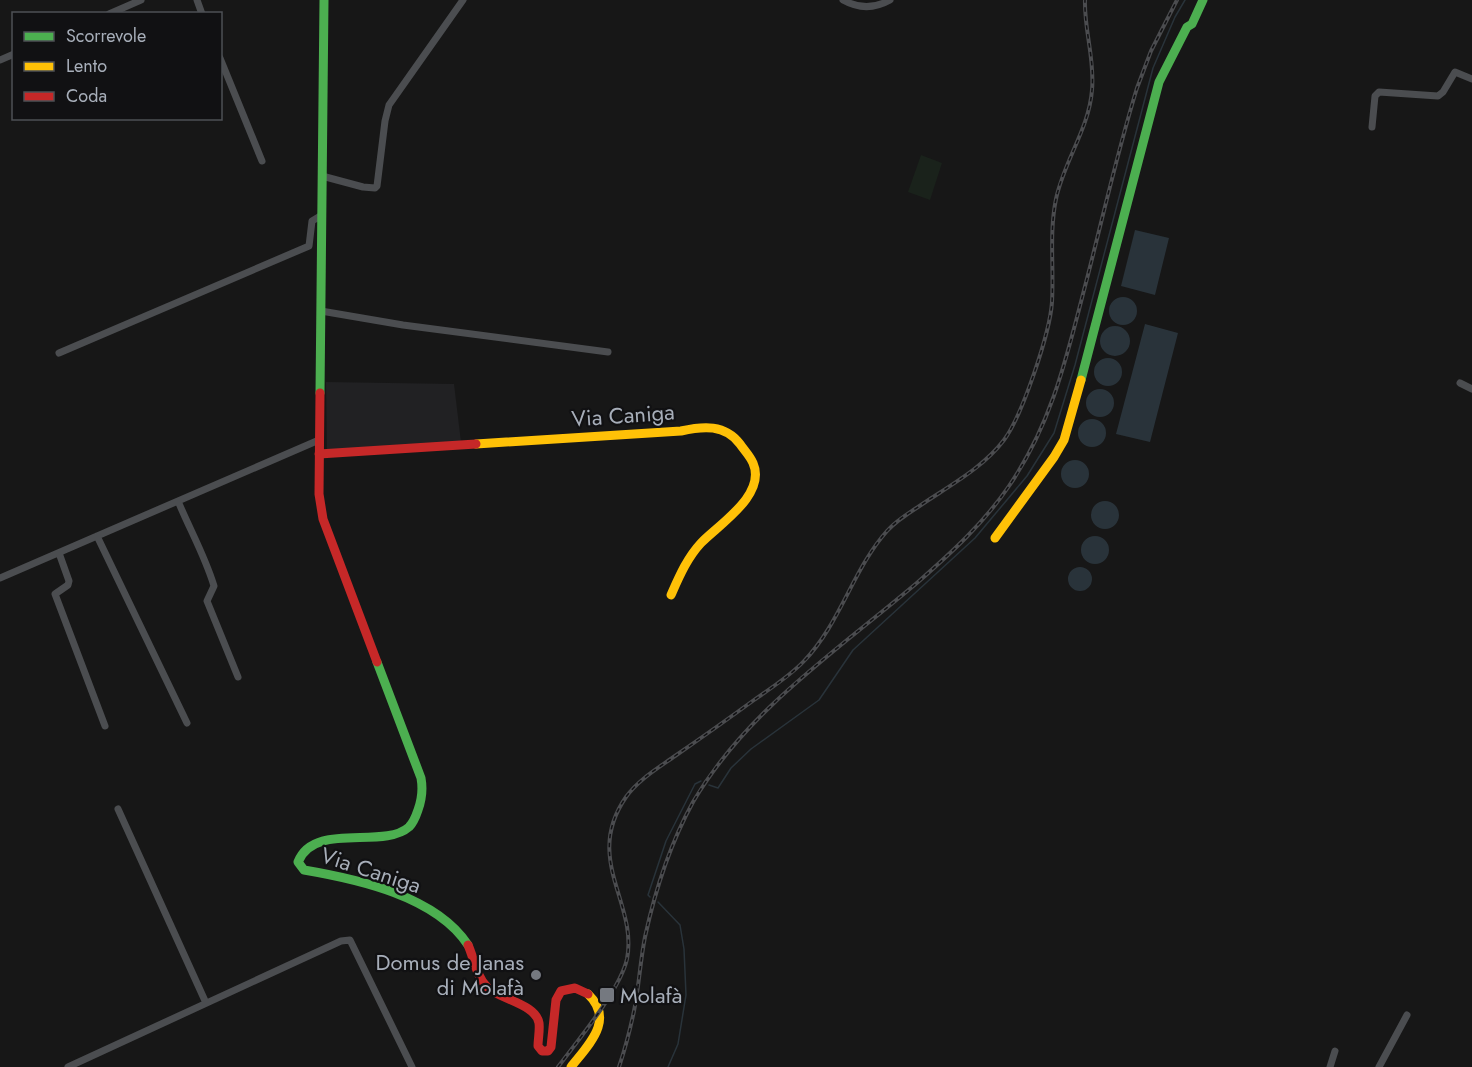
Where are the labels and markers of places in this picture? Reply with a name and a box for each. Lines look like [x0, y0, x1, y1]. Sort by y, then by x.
place label: Domus de Janas di Molafà [376, 946, 524, 1003]
marker: Domus de Janas di Molafà [529, 968, 543, 982]
place label: Molafà [620, 979, 682, 1011]
marker: Molafà [598, 986, 616, 1004]

